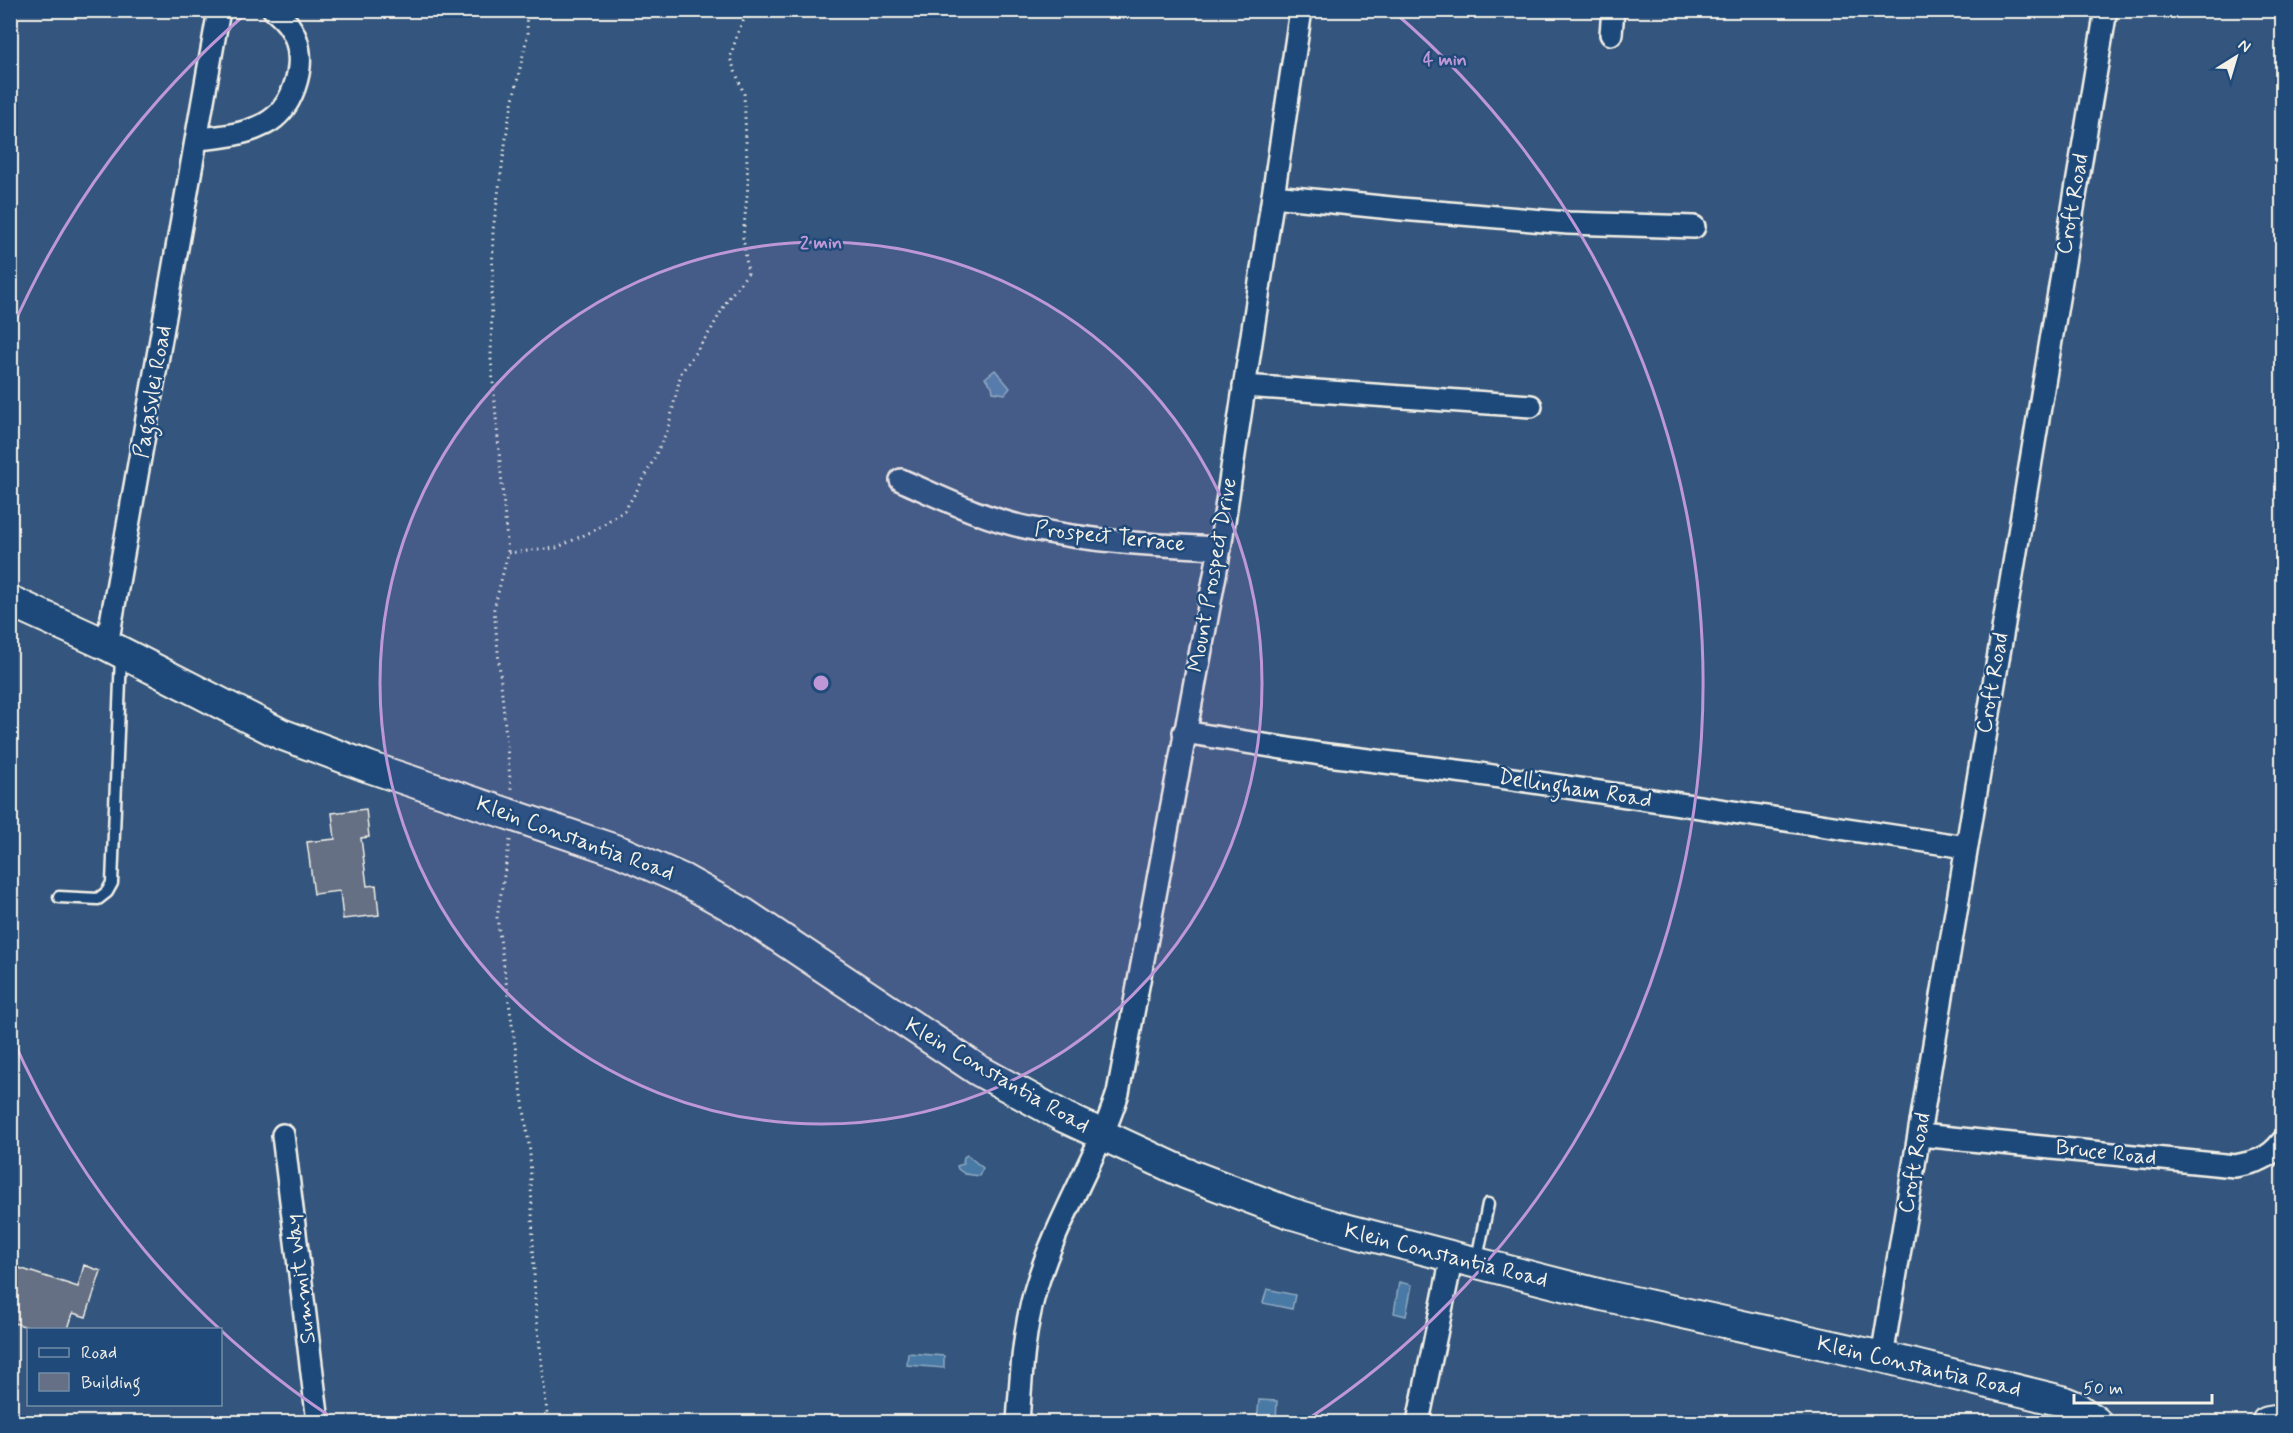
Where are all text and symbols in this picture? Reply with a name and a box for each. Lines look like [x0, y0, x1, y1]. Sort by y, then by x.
north arrow [2206, 27, 2266, 87]
text: N [2234, 35, 2255, 58]
text: 4 min [1423, 48, 1467, 72]
street label: Croft Road [2050, 151, 2096, 257]
text: 2 min [800, 231, 842, 255]
street label: Pagasvlei Road [128, 323, 181, 461]
street label: Mount Prospect Drive [1182, 476, 1244, 674]
street label: Prospect Terrace [1033, 515, 1187, 559]
street label: Croft Road [1970, 630, 2016, 736]
centre of rings [811, 673, 831, 693]
street label: Dellingham Road [1496, 763, 1654, 818]
street label: Klein Constantia Road [472, 790, 678, 888]
street label: Klein Constantia Road [900, 1012, 1094, 1140]
street label: Croft Road [1892, 1110, 1938, 1216]
street label: Bruce Road [2054, 1134, 2158, 1172]
street label: Summit Way [279, 1212, 323, 1346]
street label: Klein Constantia Road [1341, 1217, 1551, 1295]
legend [27, 1328, 222, 1406]
street label: Klein Constantia Road [1814, 1330, 2024, 1404]
text: Road [81, 1341, 117, 1365]
scale bar [2074, 1367, 2212, 1405]
text: Building [81, 1371, 141, 1397]
text: 50 m [2083, 1377, 2123, 1401]

